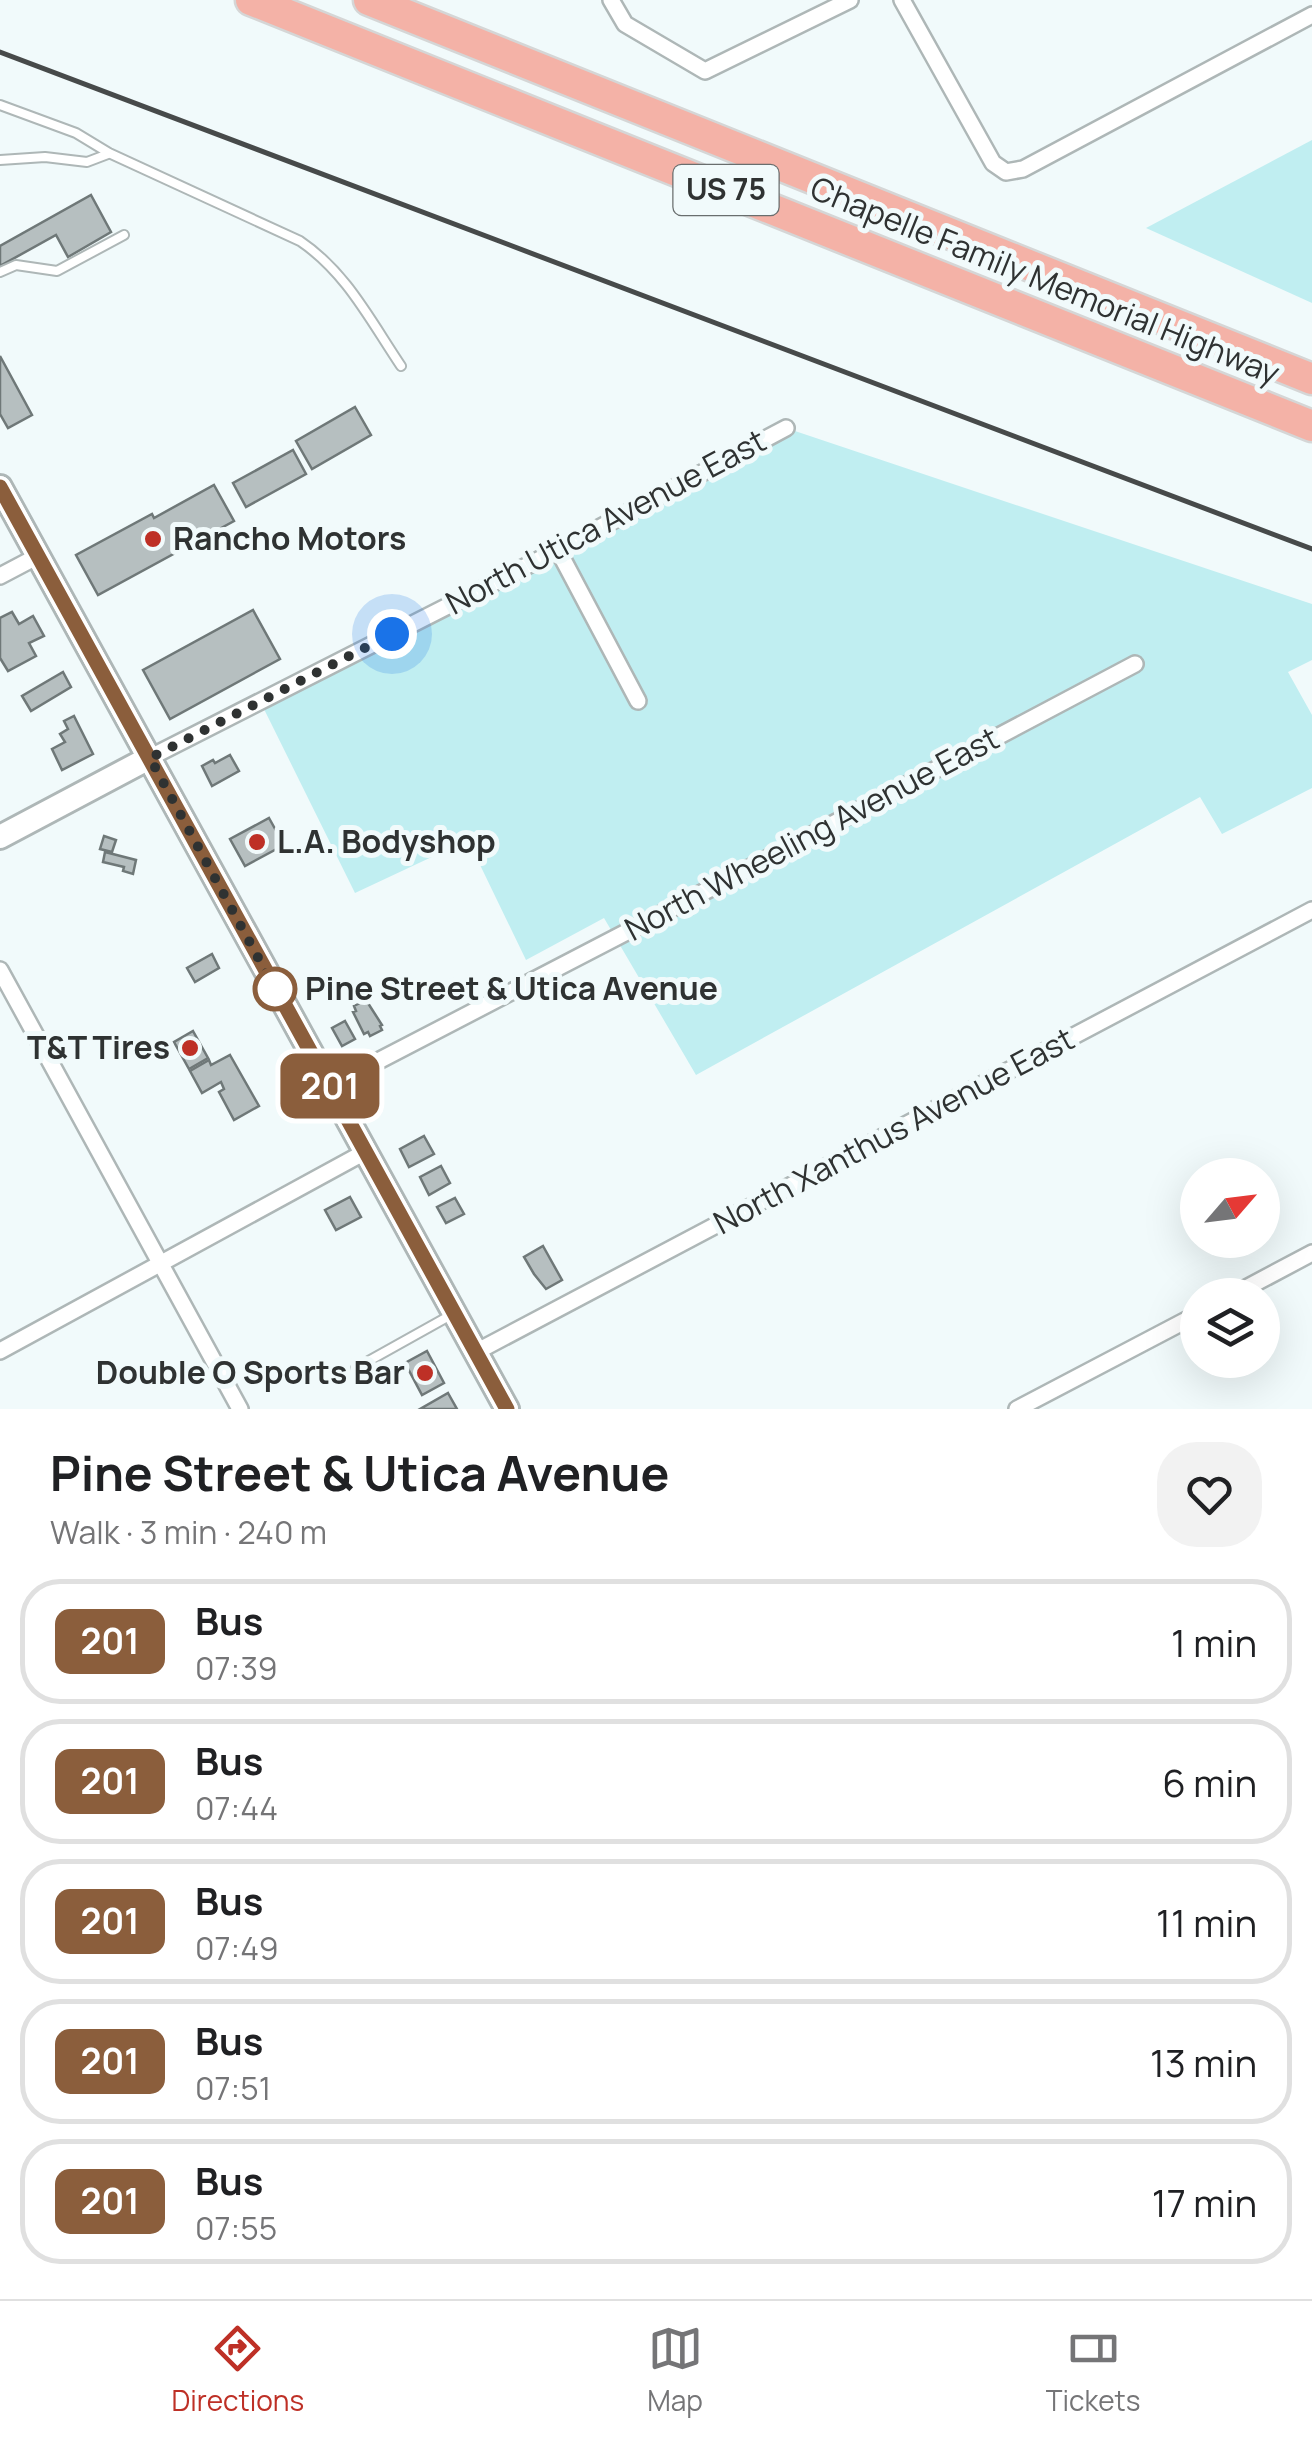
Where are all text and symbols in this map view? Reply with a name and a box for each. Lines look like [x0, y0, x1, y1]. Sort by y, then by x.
road number: US 75 [674, 165, 778, 215]
street label: Chapelle Family Memorial Highway [804, 166, 1287, 395]
street label: North Utica Avenue East [438, 418, 773, 624]
place label: Rancho Motors [173, 516, 406, 560]
marker: Rancho Motors [142, 528, 164, 550]
your location [367, 609, 417, 659]
street label: North Wheeling Avenue East [617, 716, 1006, 951]
place label: L.A. Bodyshop [277, 819, 496, 863]
marker: L.A. Bodyshop [246, 831, 268, 853]
place label: Pine Street & Utica Avenue [305, 966, 718, 1010]
marker: Pine Street & Utica Avenue [254, 968, 296, 1010]
street label: North Xanthus Avenue East [706, 1016, 1082, 1244]
place label: T&T Tires [27, 1025, 170, 1069]
marker: T&T Tires [179, 1037, 201, 1059]
line badge: 201 [272, 1054, 388, 1118]
text: 201 [300, 1062, 360, 1110]
north arrow [1180, 1158, 1280, 1258]
map controls [1180, 1158, 1280, 1378]
button: layers [1180, 1278, 1280, 1378]
place label: Double O Sports Bar [96, 1350, 405, 1394]
marker: Double O Sports Bar [414, 1362, 436, 1384]
text: Pine Street & Utica Avenue [50, 1440, 669, 1505]
button: heart [1157, 1442, 1262, 1547]
text: Walk · 3 min · 240 m [50, 1510, 327, 1554]
text: Bus [195, 1594, 263, 1646]
text: 1 min [1171, 1616, 1257, 1668]
text: 201 [80, 1617, 140, 1665]
text: 07:39 [195, 1646, 278, 1690]
text: Bus [195, 1734, 263, 1786]
text: 6 min [1162, 1756, 1257, 1808]
text: 201 [80, 1757, 140, 1805]
text: 07:44 [195, 1786, 278, 1830]
text: Bus [195, 1874, 263, 1926]
text: 11 min [1156, 1896, 1257, 1948]
text: 201 [80, 1897, 140, 1945]
text: 07:49 [195, 1926, 279, 1970]
text: Bus [195, 2014, 263, 2066]
text: 13 min [1150, 2036, 1257, 2088]
text: 201 [80, 2037, 140, 2085]
text: 07:51 [195, 2066, 271, 2110]
text: Bus [195, 2154, 263, 2206]
text: 17 min [1152, 2176, 1257, 2228]
text: 201 [80, 2177, 140, 2225]
text: 07:55 [195, 2206, 277, 2250]
tab: Directions [172, 2321, 304, 2419]
tab: Map [647, 2321, 703, 2419]
tab: Tickets [1046, 2321, 1140, 2419]

